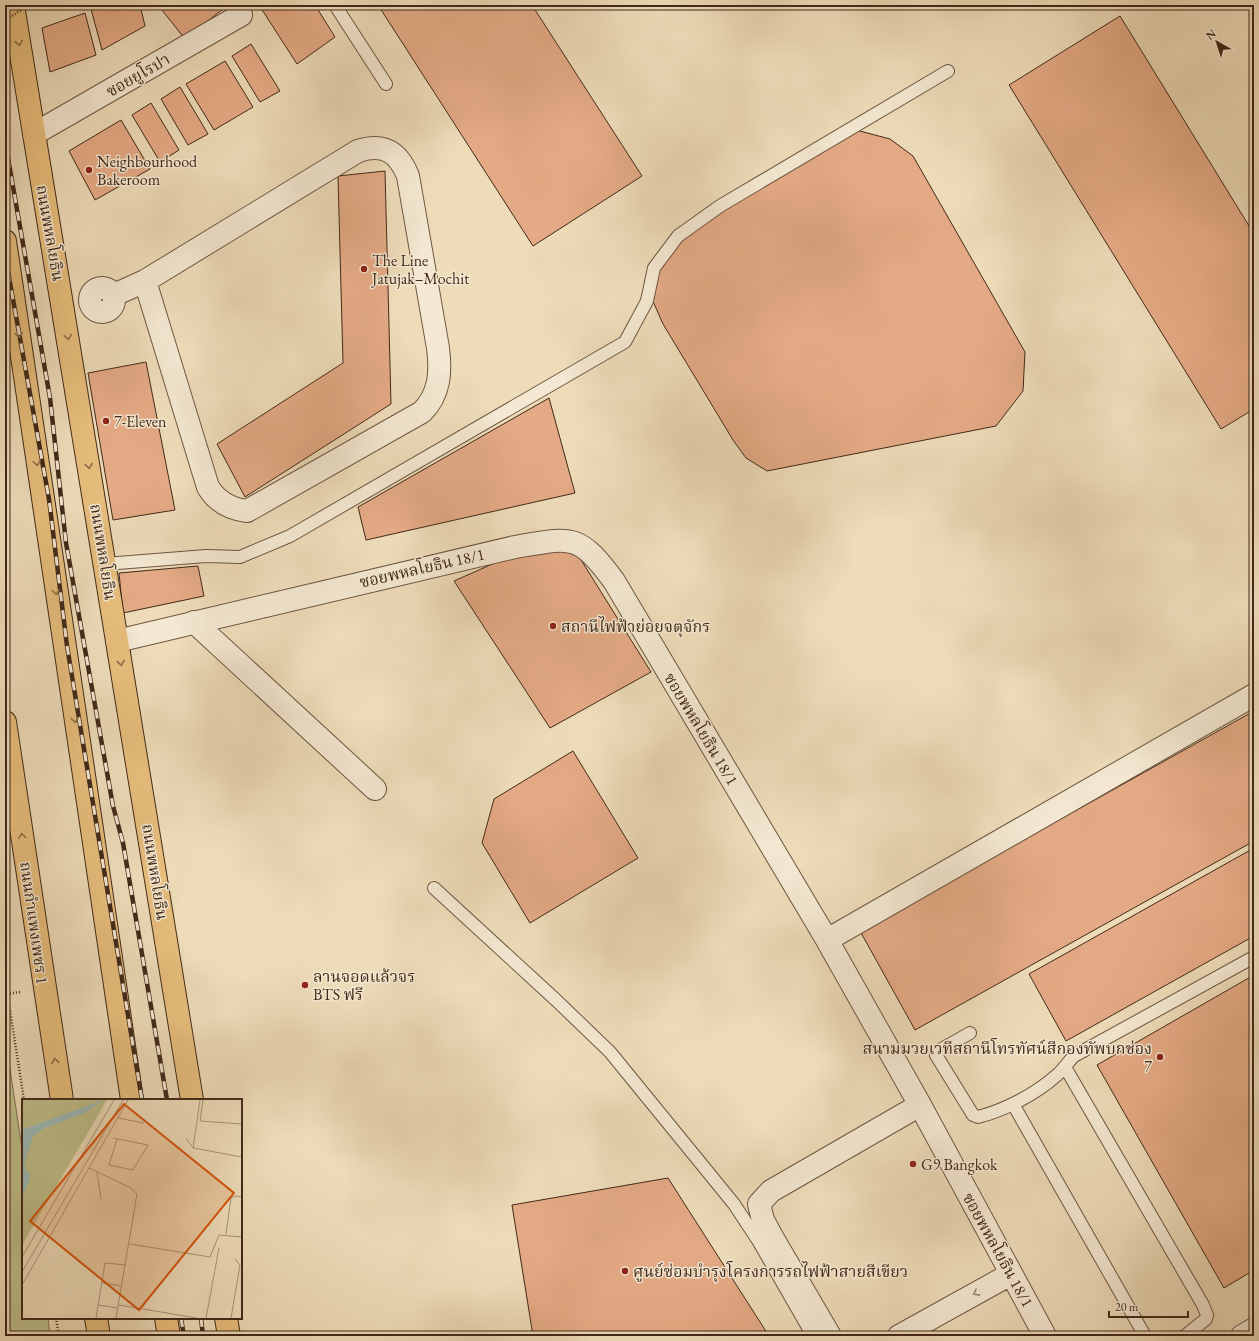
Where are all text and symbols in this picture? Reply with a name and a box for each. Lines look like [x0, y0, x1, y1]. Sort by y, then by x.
north arrow [1197, 22, 1237, 62]
text: N [1203, 26, 1219, 42]
one-way arrow [14, 40, 23, 47]
street label: ซอยยูโรปา [102, 48, 174, 102]
place label: Neighbourhood Bakeroom [97, 151, 198, 190]
marker: Neighbourhood Bakeroom [84, 165, 94, 175]
street label: ถนนพหลโยธิน [31, 183, 69, 283]
place label: The Line Jatujak–Mochit [370, 250, 469, 289]
marker: The Line Jatujak–Mochit [359, 264, 369, 274]
one-way arrow [14, 331, 23, 338]
one-way arrow [63, 334, 72, 341]
place label: 7-Eleven [114, 411, 167, 432]
marker: 7-Eleven [101, 416, 111, 426]
one-way arrow [32, 460, 41, 466]
one-way arrow [84, 463, 93, 469]
street label: ถนนพหลโยธิน [85, 502, 121, 602]
street label: ซอยพหลโยธิน 18/1 [357, 543, 487, 593]
one-way arrow [51, 589, 60, 595]
place label: สถานีไฟฟ้าย่อยจตุจักร [561, 616, 710, 638]
marker: สถานีไฟฟ้าย่อยจตุจักร [548, 621, 558, 631]
one-way arrow [116, 660, 124, 666]
street label: ซอยพหลโยธิน 18/1 [659, 669, 743, 789]
one-way arrow [70, 717, 79, 724]
street label: ถนนพหลโยธิน [137, 822, 173, 922]
one-way arrow [18, 833, 27, 839]
street label: ถนนกำแพงเพชร 1 [15, 860, 53, 986]
place label: ลานจอดแล้วจร BTS ฟรี [313, 966, 415, 1005]
marker: ลานจอดแล้วจร BTS ฟรี [300, 980, 310, 990]
place label: สนามมวยเวทีสถานีโทรทัศน์สีกองทัพบกช่อง 7 [863, 1038, 1152, 1077]
marker: สนามมวยเวทีสถานีโทรทัศน์สีกองทัพบกช่อง 7 [1155, 1052, 1165, 1062]
one-way arrow [51, 1058, 60, 1065]
inset map [22, 1099, 242, 1319]
place label: G9 Bangkok [921, 1154, 998, 1175]
marker: G9 Bangkok [908, 1159, 918, 1169]
street label: ซอยพหลโยธิน 18/1 [958, 1189, 1038, 1311]
place label: ศูนย์ซ่อมบำรุงโครงการรถไฟฟ้าสายสีเขียว [633, 1261, 908, 1283]
marker: ศูนย์ซ่อมบำรุงโครงการรถไฟฟ้าสายสีเขียว [620, 1266, 630, 1276]
one-way arrow [973, 1288, 981, 1296]
scale bar [1109, 1293, 1188, 1319]
text: 20 m [1115, 1299, 1139, 1315]

